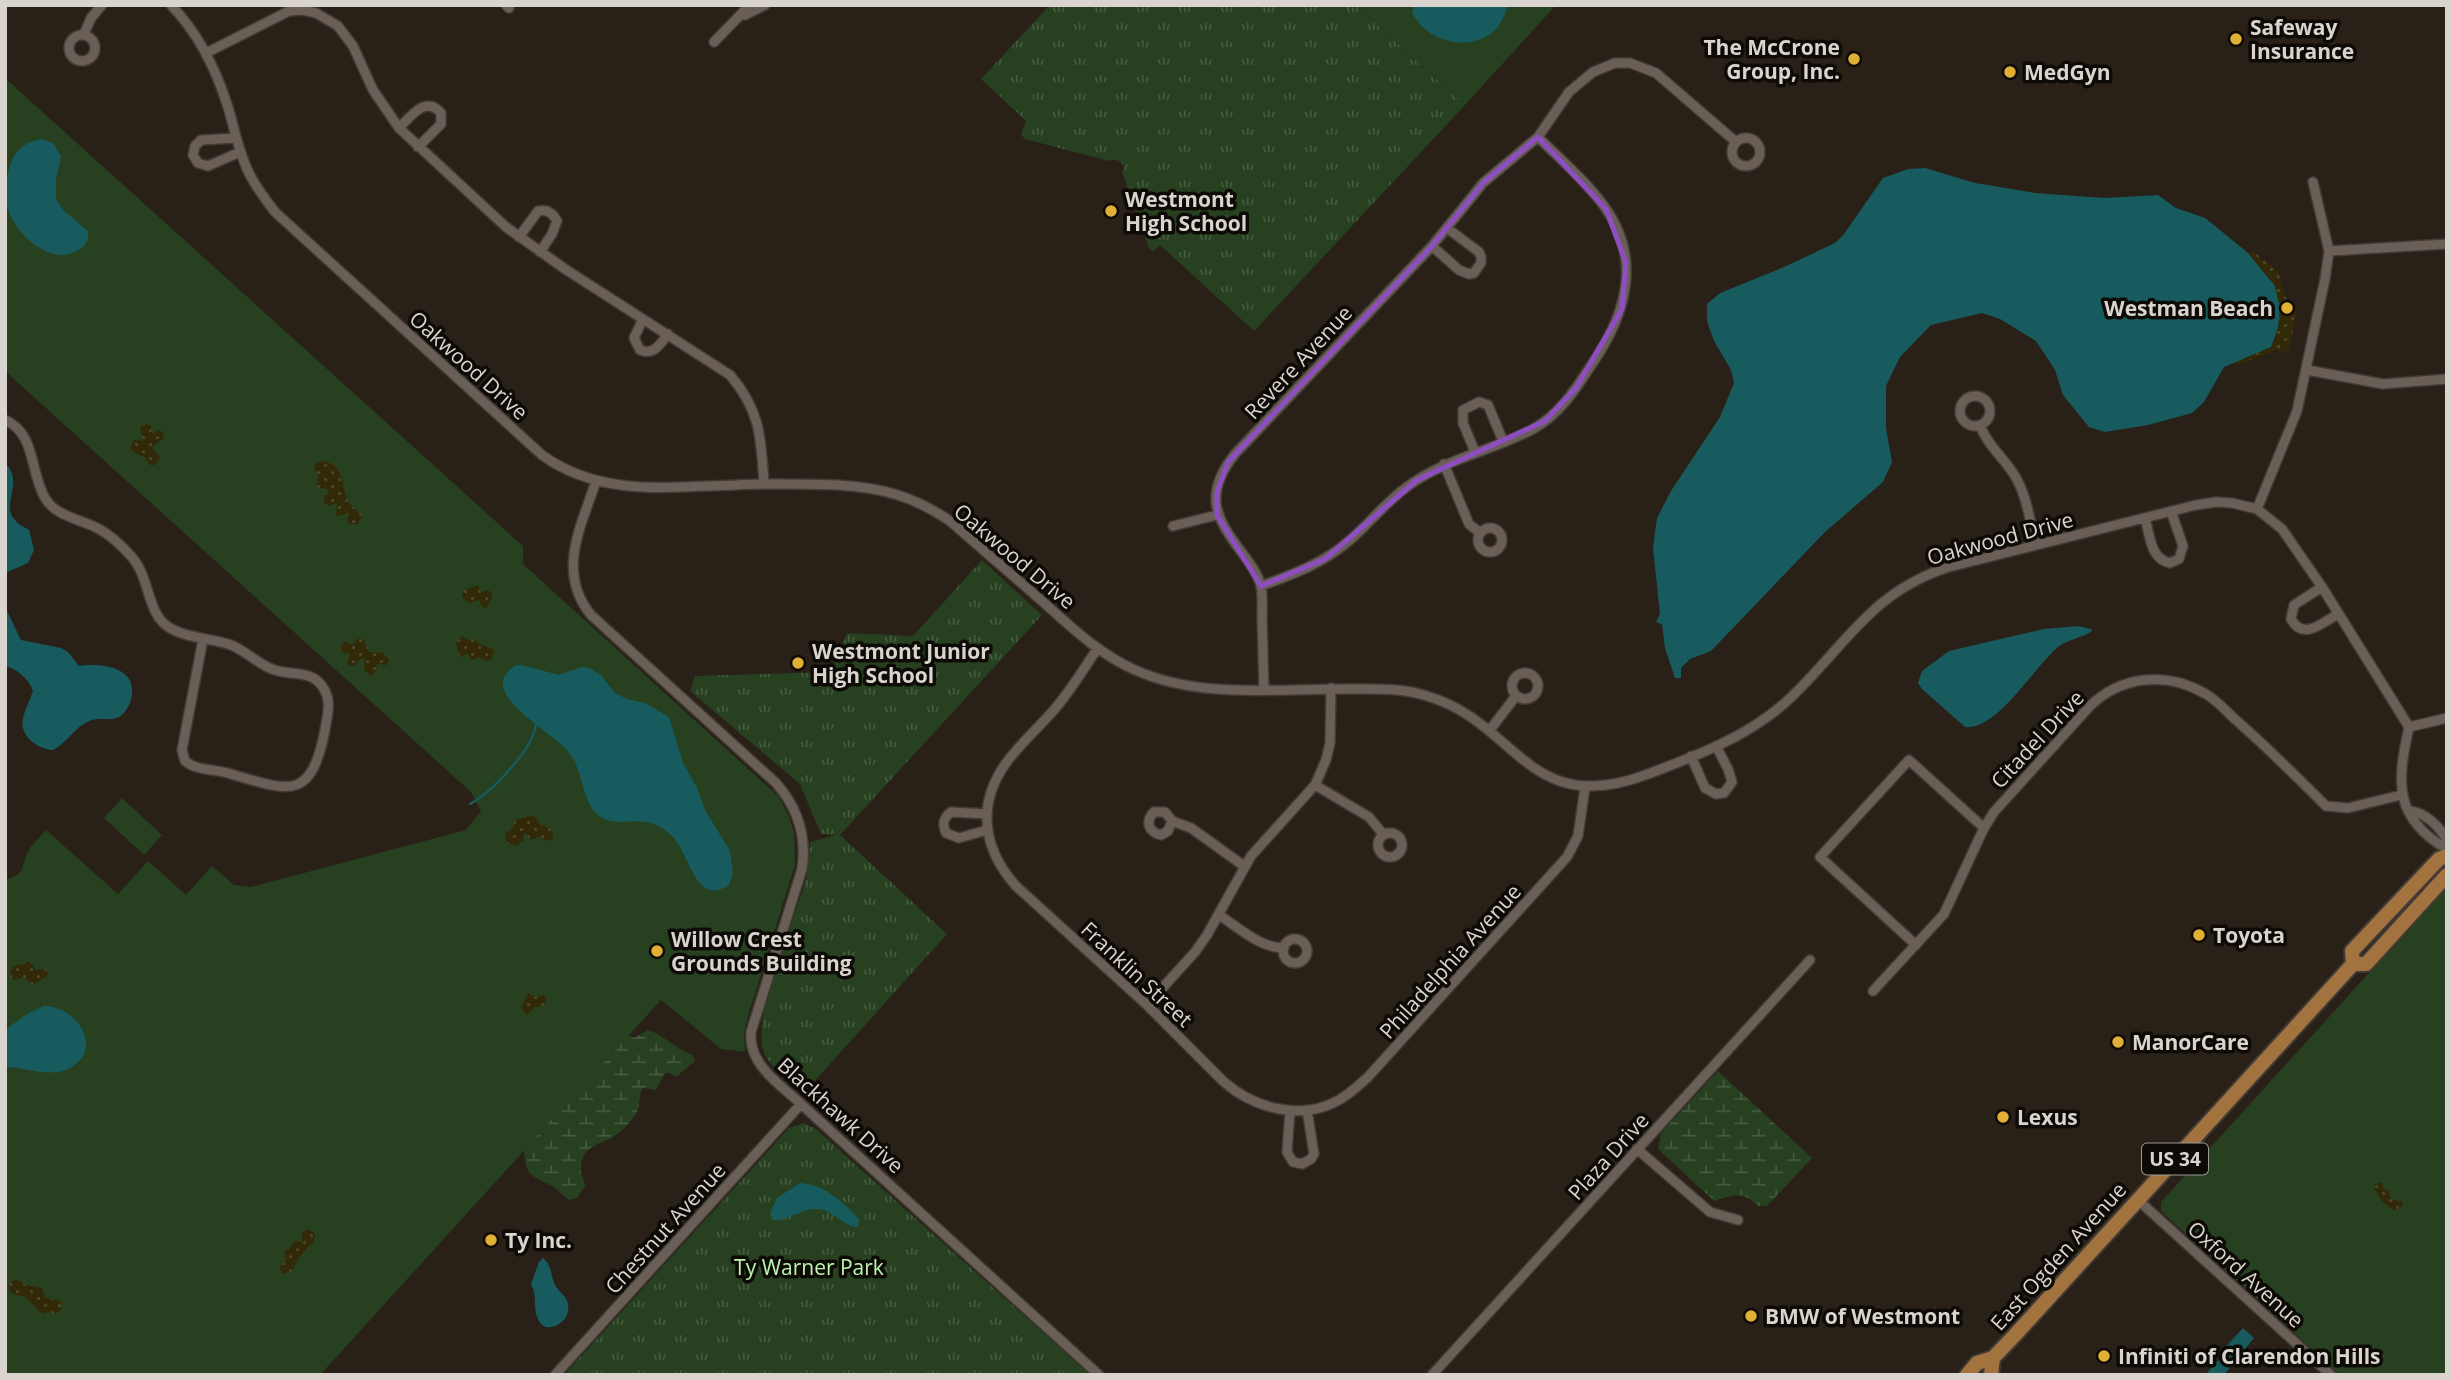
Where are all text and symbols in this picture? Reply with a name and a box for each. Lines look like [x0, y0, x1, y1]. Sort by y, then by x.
place label: Safeway Insurance [2250, 13, 2354, 65]
marker: Safeway Insurance [2228, 31, 2244, 47]
place label: The McCrone Group, Inc. [1703, 33, 1840, 85]
marker: The McCrone Group, Inc. [1846, 51, 1862, 67]
place label: MedGyn [2024, 58, 2110, 86]
marker: MedGyn [2002, 64, 2018, 80]
place label: Westmont High School [1125, 185, 1247, 237]
marker: Westmont High School [1103, 203, 1119, 219]
place label: Westman Beach [2104, 294, 2273, 322]
street label: Revere Avenue [1238, 299, 1358, 425]
marker: Westman Beach [2279, 300, 2295, 316]
street label: Oakwood Drive [404, 304, 534, 426]
street label: Oakwood Drive [948, 497, 1082, 615]
street label: Oakwood Drive [1924, 505, 2076, 571]
place label: Westmont Junior High School [812, 637, 990, 689]
marker: Westmont Junior High School [790, 655, 806, 671]
street label: Citadel Drive [1984, 684, 2090, 794]
street label: Philadelphia Avenue [1373, 878, 1527, 1044]
street label: Franklin Street [1075, 915, 1199, 1033]
place label: Toyota [2213, 921, 2285, 949]
place label: Willow Crest Grounds Building [671, 925, 852, 977]
marker: Toyota [2191, 927, 2207, 943]
marker: Willow Crest Grounds Building [649, 943, 665, 959]
place label: ManorCare [2132, 1028, 2249, 1056]
marker: ManorCare [2110, 1034, 2126, 1050]
street label: Blackhawk Drive [772, 1051, 910, 1179]
place label: Lexus [2017, 1103, 2078, 1131]
street label: Plaza Drive [1561, 1107, 1655, 1205]
marker: Lexus [1995, 1109, 2011, 1125]
road number: US 34 [2142, 1144, 2208, 1175]
street label: Chestnut Avenue [599, 1157, 731, 1299]
street label: East Ogden Avenue [1984, 1176, 2132, 1336]
street label: Oxford Avenue [2182, 1214, 2310, 1334]
place label: Ty Inc. [505, 1226, 572, 1254]
marker: Ty Inc. [483, 1232, 499, 1248]
park label: Ty Warner Park [734, 1253, 884, 1281]
place label: BMW of Westmont [1765, 1302, 1960, 1330]
marker: BMW of Westmont [1743, 1308, 1759, 1324]
place label: Infiniti of Clarendon Hills [2118, 1342, 2381, 1370]
marker: Infiniti of Clarendon Hills [2096, 1348, 2112, 1364]

